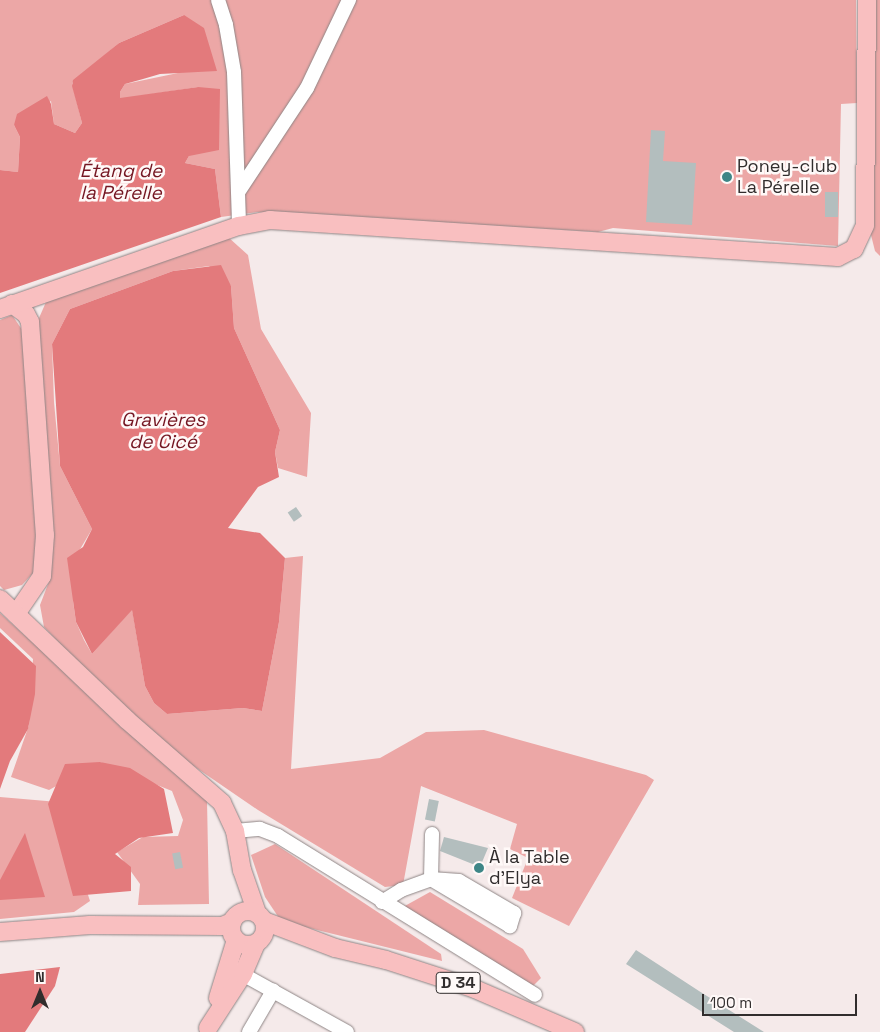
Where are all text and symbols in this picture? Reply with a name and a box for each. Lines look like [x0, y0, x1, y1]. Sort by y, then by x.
place label: Poney-club La Pérelle [737, 156, 837, 198]
water label: Étang de la Pérelle [80, 160, 162, 204]
marker: Poney-club La Pérelle [721, 171, 733, 183]
water label: Gravières de Cicé [121, 409, 205, 453]
place label: À la Table d’Elya [489, 847, 570, 890]
marker: À la Table d’Elya [473, 862, 485, 874]
north arrow [15, 967, 65, 1017]
text: N [35, 968, 45, 986]
road number: D 34 [436, 970, 480, 996]
scale bar [705, 984, 860, 1016]
text: 100 m [710, 993, 752, 1012]

